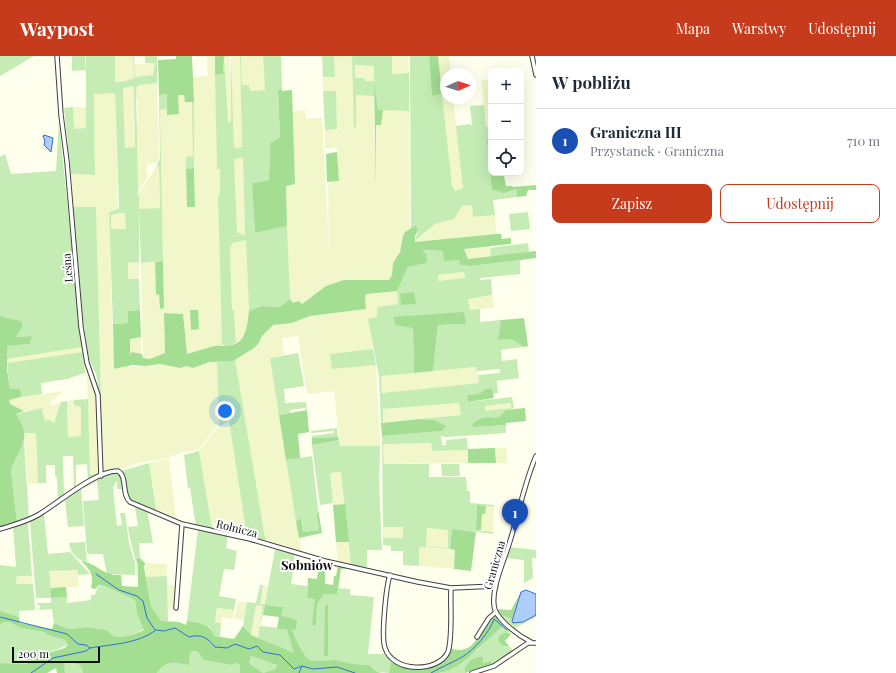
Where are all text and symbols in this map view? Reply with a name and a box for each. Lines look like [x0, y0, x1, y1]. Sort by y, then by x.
text: Waypost [20, 15, 94, 41]
text: Mapa [676, 19, 710, 38]
text: Warstwy [732, 19, 786, 38]
text: Udostępnij [808, 19, 876, 38]
north arrow [440, 68, 476, 104]
map controls [488, 68, 524, 176]
button: + [488, 68, 524, 104]
text: W pobliżu [552, 71, 631, 93]
button: − [488, 104, 524, 140]
text: Graniczna III [590, 122, 682, 142]
text: 1 [563, 132, 567, 149]
text: 710 m [847, 132, 880, 149]
button: locate [488, 140, 524, 176]
text: Przystanek · Graniczna [590, 142, 724, 159]
button: Zapisz [552, 184, 712, 223]
button: Udostępnij [720, 184, 880, 223]
street label: Leśna [58, 252, 76, 283]
your location [215, 401, 235, 421]
pin: 1 [502, 499, 528, 532]
street label: Rolnicza [215, 516, 260, 540]
street label: Graniczna [480, 538, 508, 591]
district label: Sobniów [281, 556, 334, 573]
scale bar [12, 645, 100, 664]
text: 200 m [18, 646, 49, 661]

